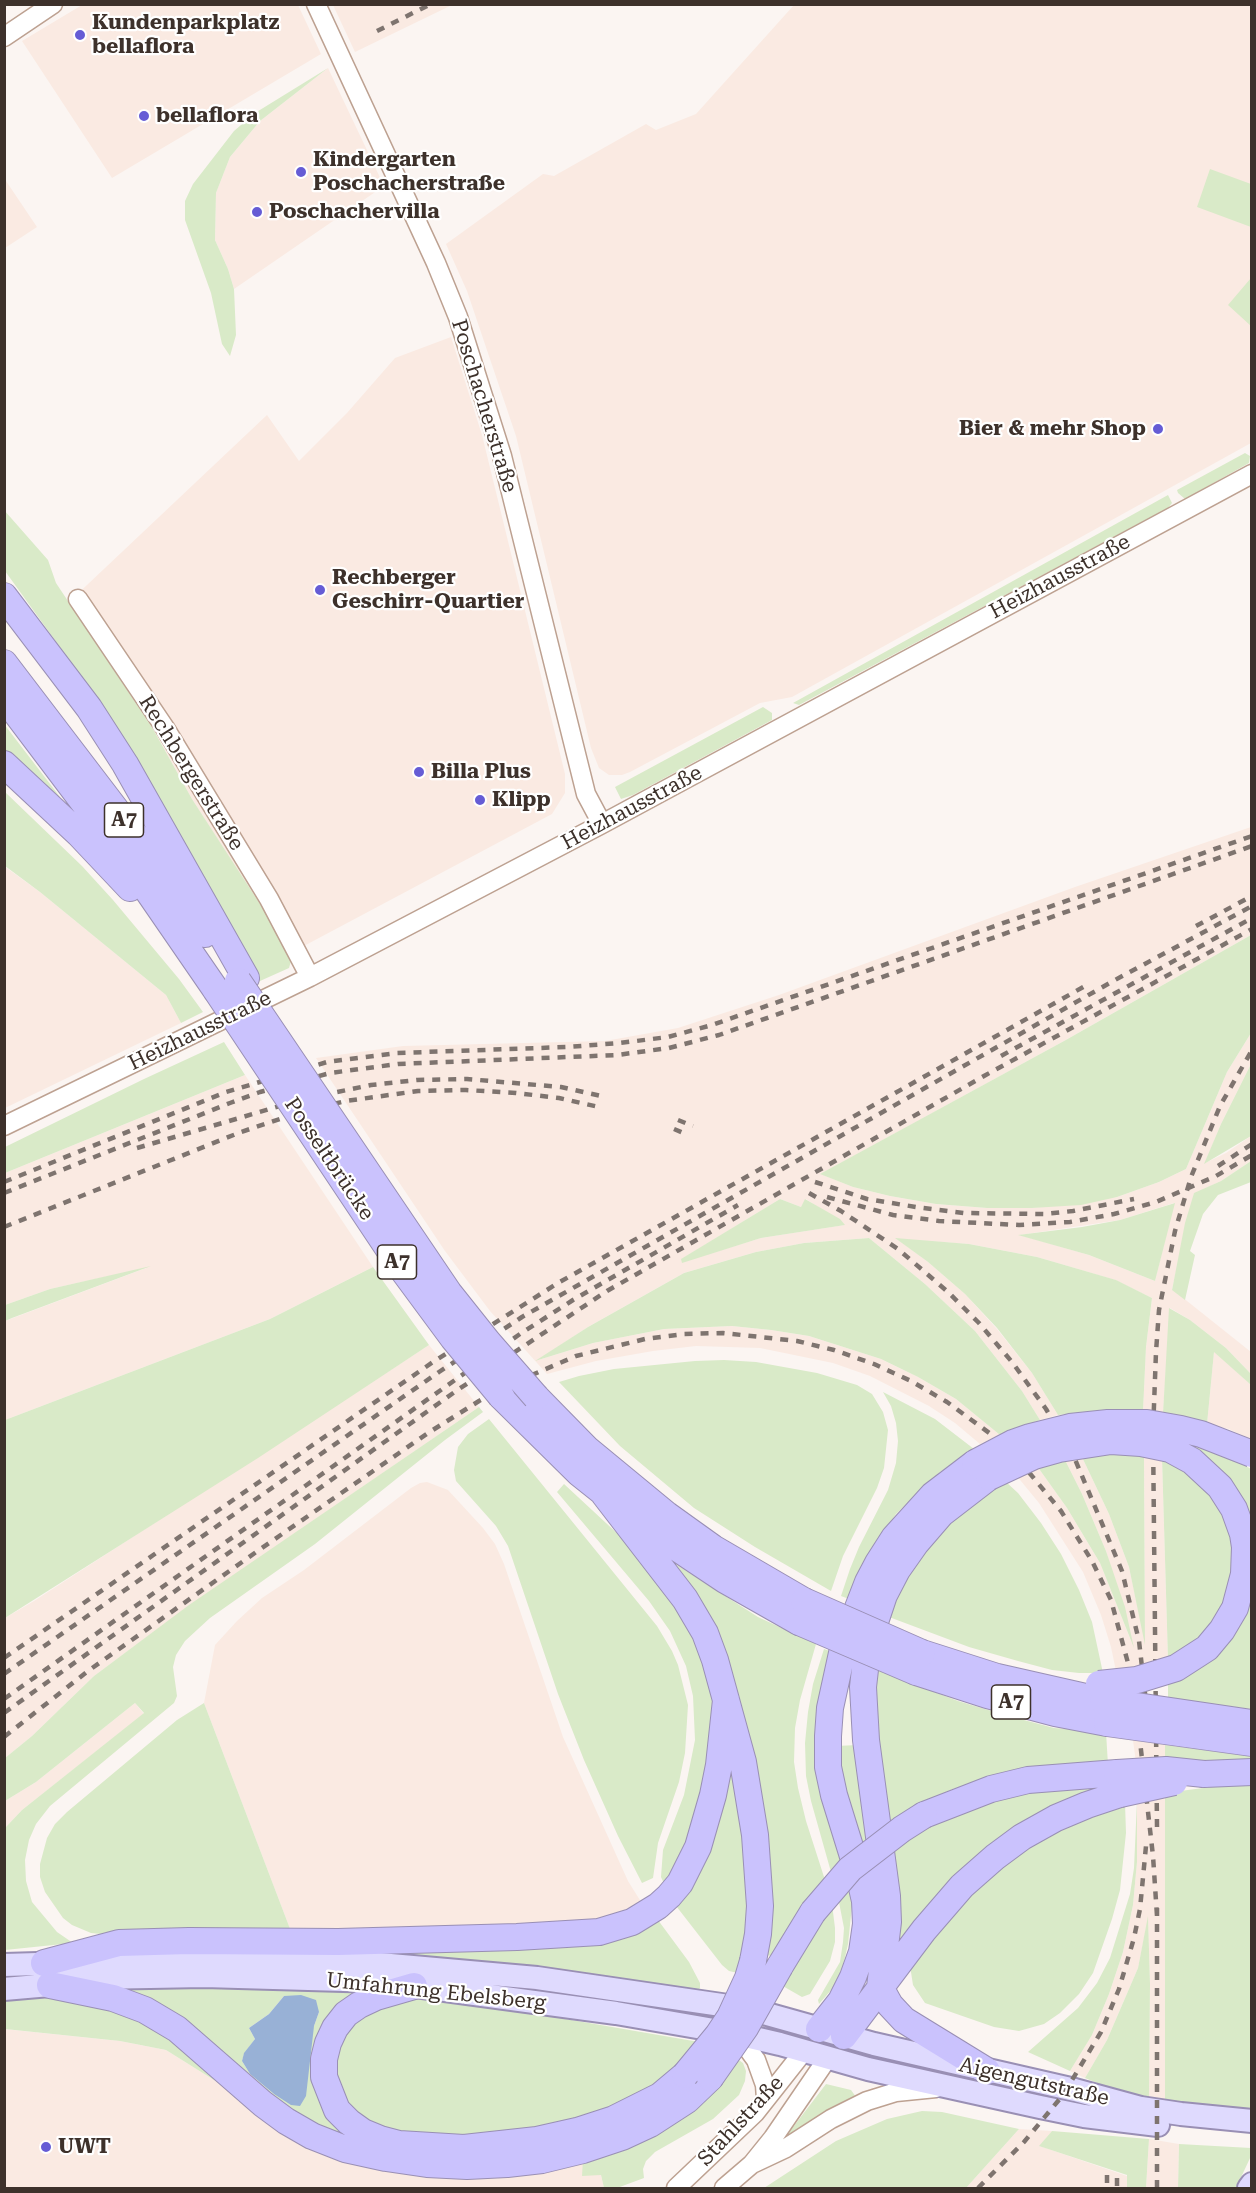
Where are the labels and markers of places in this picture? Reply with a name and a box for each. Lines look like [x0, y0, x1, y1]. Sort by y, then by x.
place label: Kundenparkplatz bellaflora [92, 10, 279, 60]
marker: Kundenparkplatz bellaflora [73, 28, 87, 42]
place label: bellaflora [156, 103, 258, 129]
marker: bellaflora [137, 109, 151, 123]
place label: Kindergarten Poschacherstraße [313, 147, 505, 197]
marker: Kindergarten Poschacherstraße [294, 165, 308, 179]
place label: Poschachervilla [269, 199, 439, 225]
marker: Poschachervilla [250, 205, 264, 219]
place label: Bier & mehr Shop [959, 416, 1146, 442]
marker: Bier & mehr Shop [1151, 422, 1165, 436]
place label: Rechberger Geschirr-Quartier [332, 565, 524, 615]
marker: Rechberger Geschirr-Quartier [313, 583, 327, 597]
place label: Billa Plus [431, 759, 531, 785]
marker: Billa Plus [412, 765, 426, 779]
place label: Klipp [492, 787, 551, 813]
marker: Klipp [473, 793, 487, 807]
place label: UWT [58, 2134, 111, 2160]
marker: UWT [39, 2140, 53, 2154]

